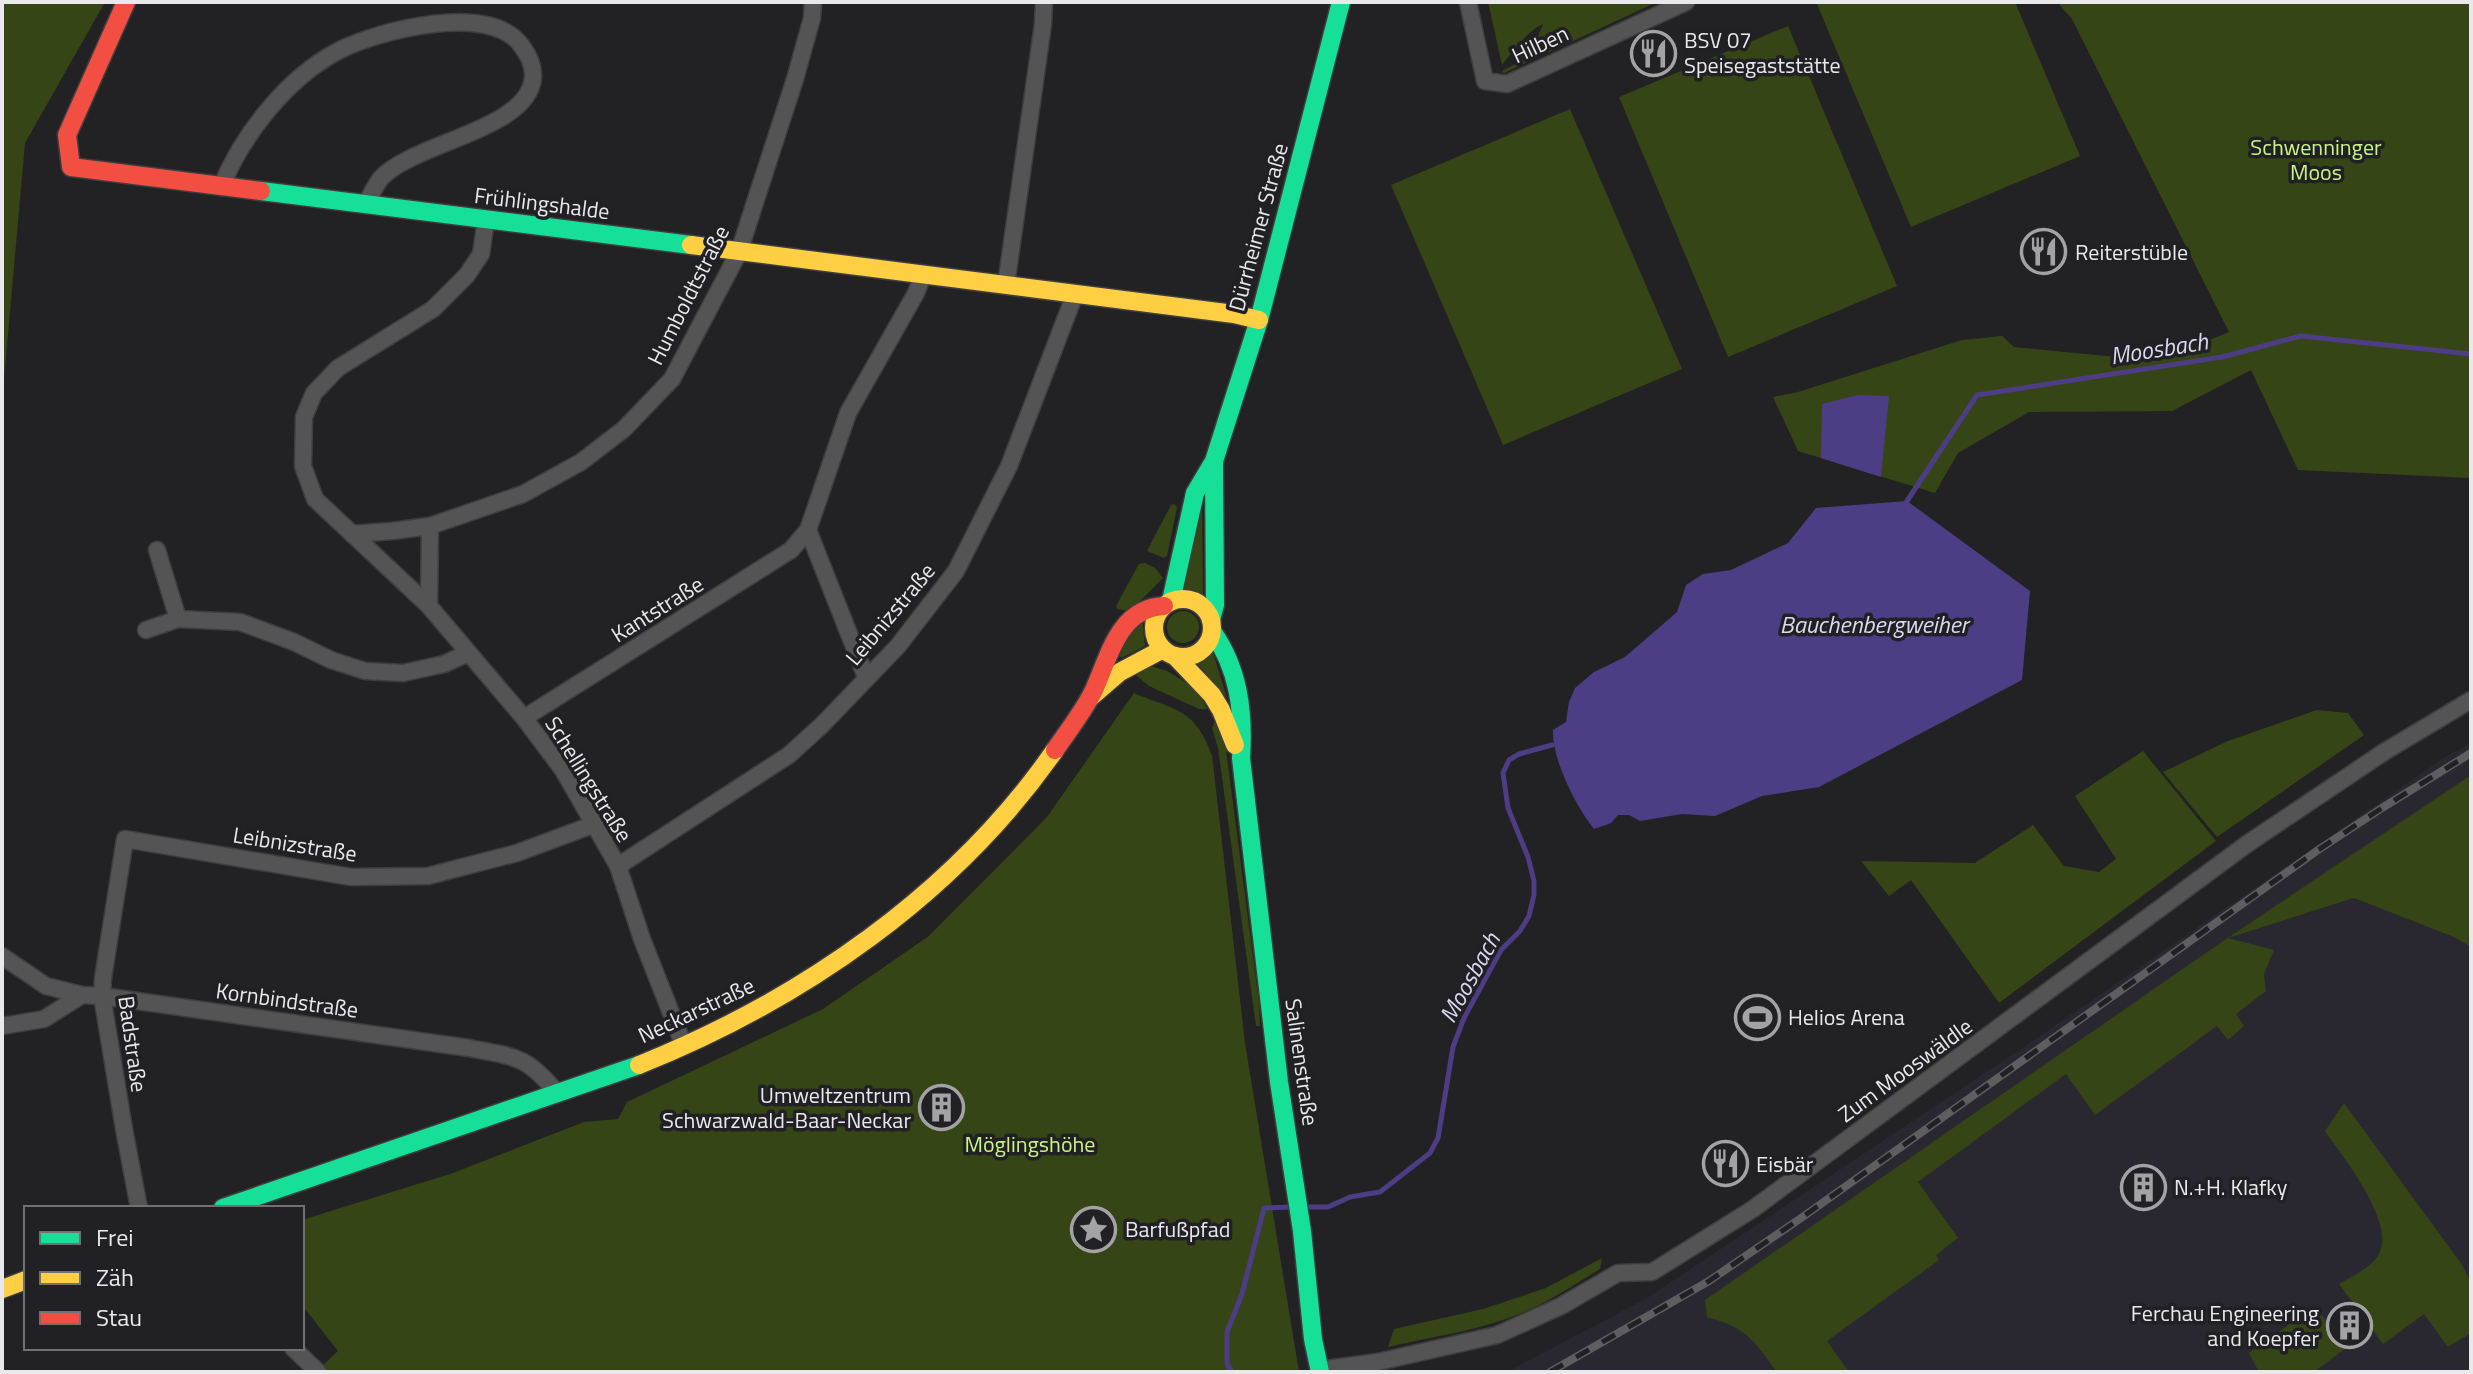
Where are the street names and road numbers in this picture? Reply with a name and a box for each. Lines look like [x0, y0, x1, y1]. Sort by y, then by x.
street label: Hilben [1506, 16, 1574, 72]
street label: Dürrheimer Straße [1219, 139, 1297, 315]
street label: Frühlingshalde [472, 178, 612, 228]
street label: Humboldtstraße [638, 219, 738, 371]
street label: Leibnizstraße [837, 555, 943, 673]
street label: Kantstraße [604, 567, 710, 651]
street label: Schellingstraße [537, 709, 641, 849]
street label: Leibnizstraße [231, 817, 359, 871]
street label: Neckarstraße [632, 968, 760, 1052]
street label: Kornbindstraße [214, 973, 360, 1027]
street label: Badstraße [109, 994, 157, 1094]
street label: Salinenstraße [1276, 996, 1328, 1128]
street label: Zum Mooswäldle [1831, 1010, 1979, 1130]

